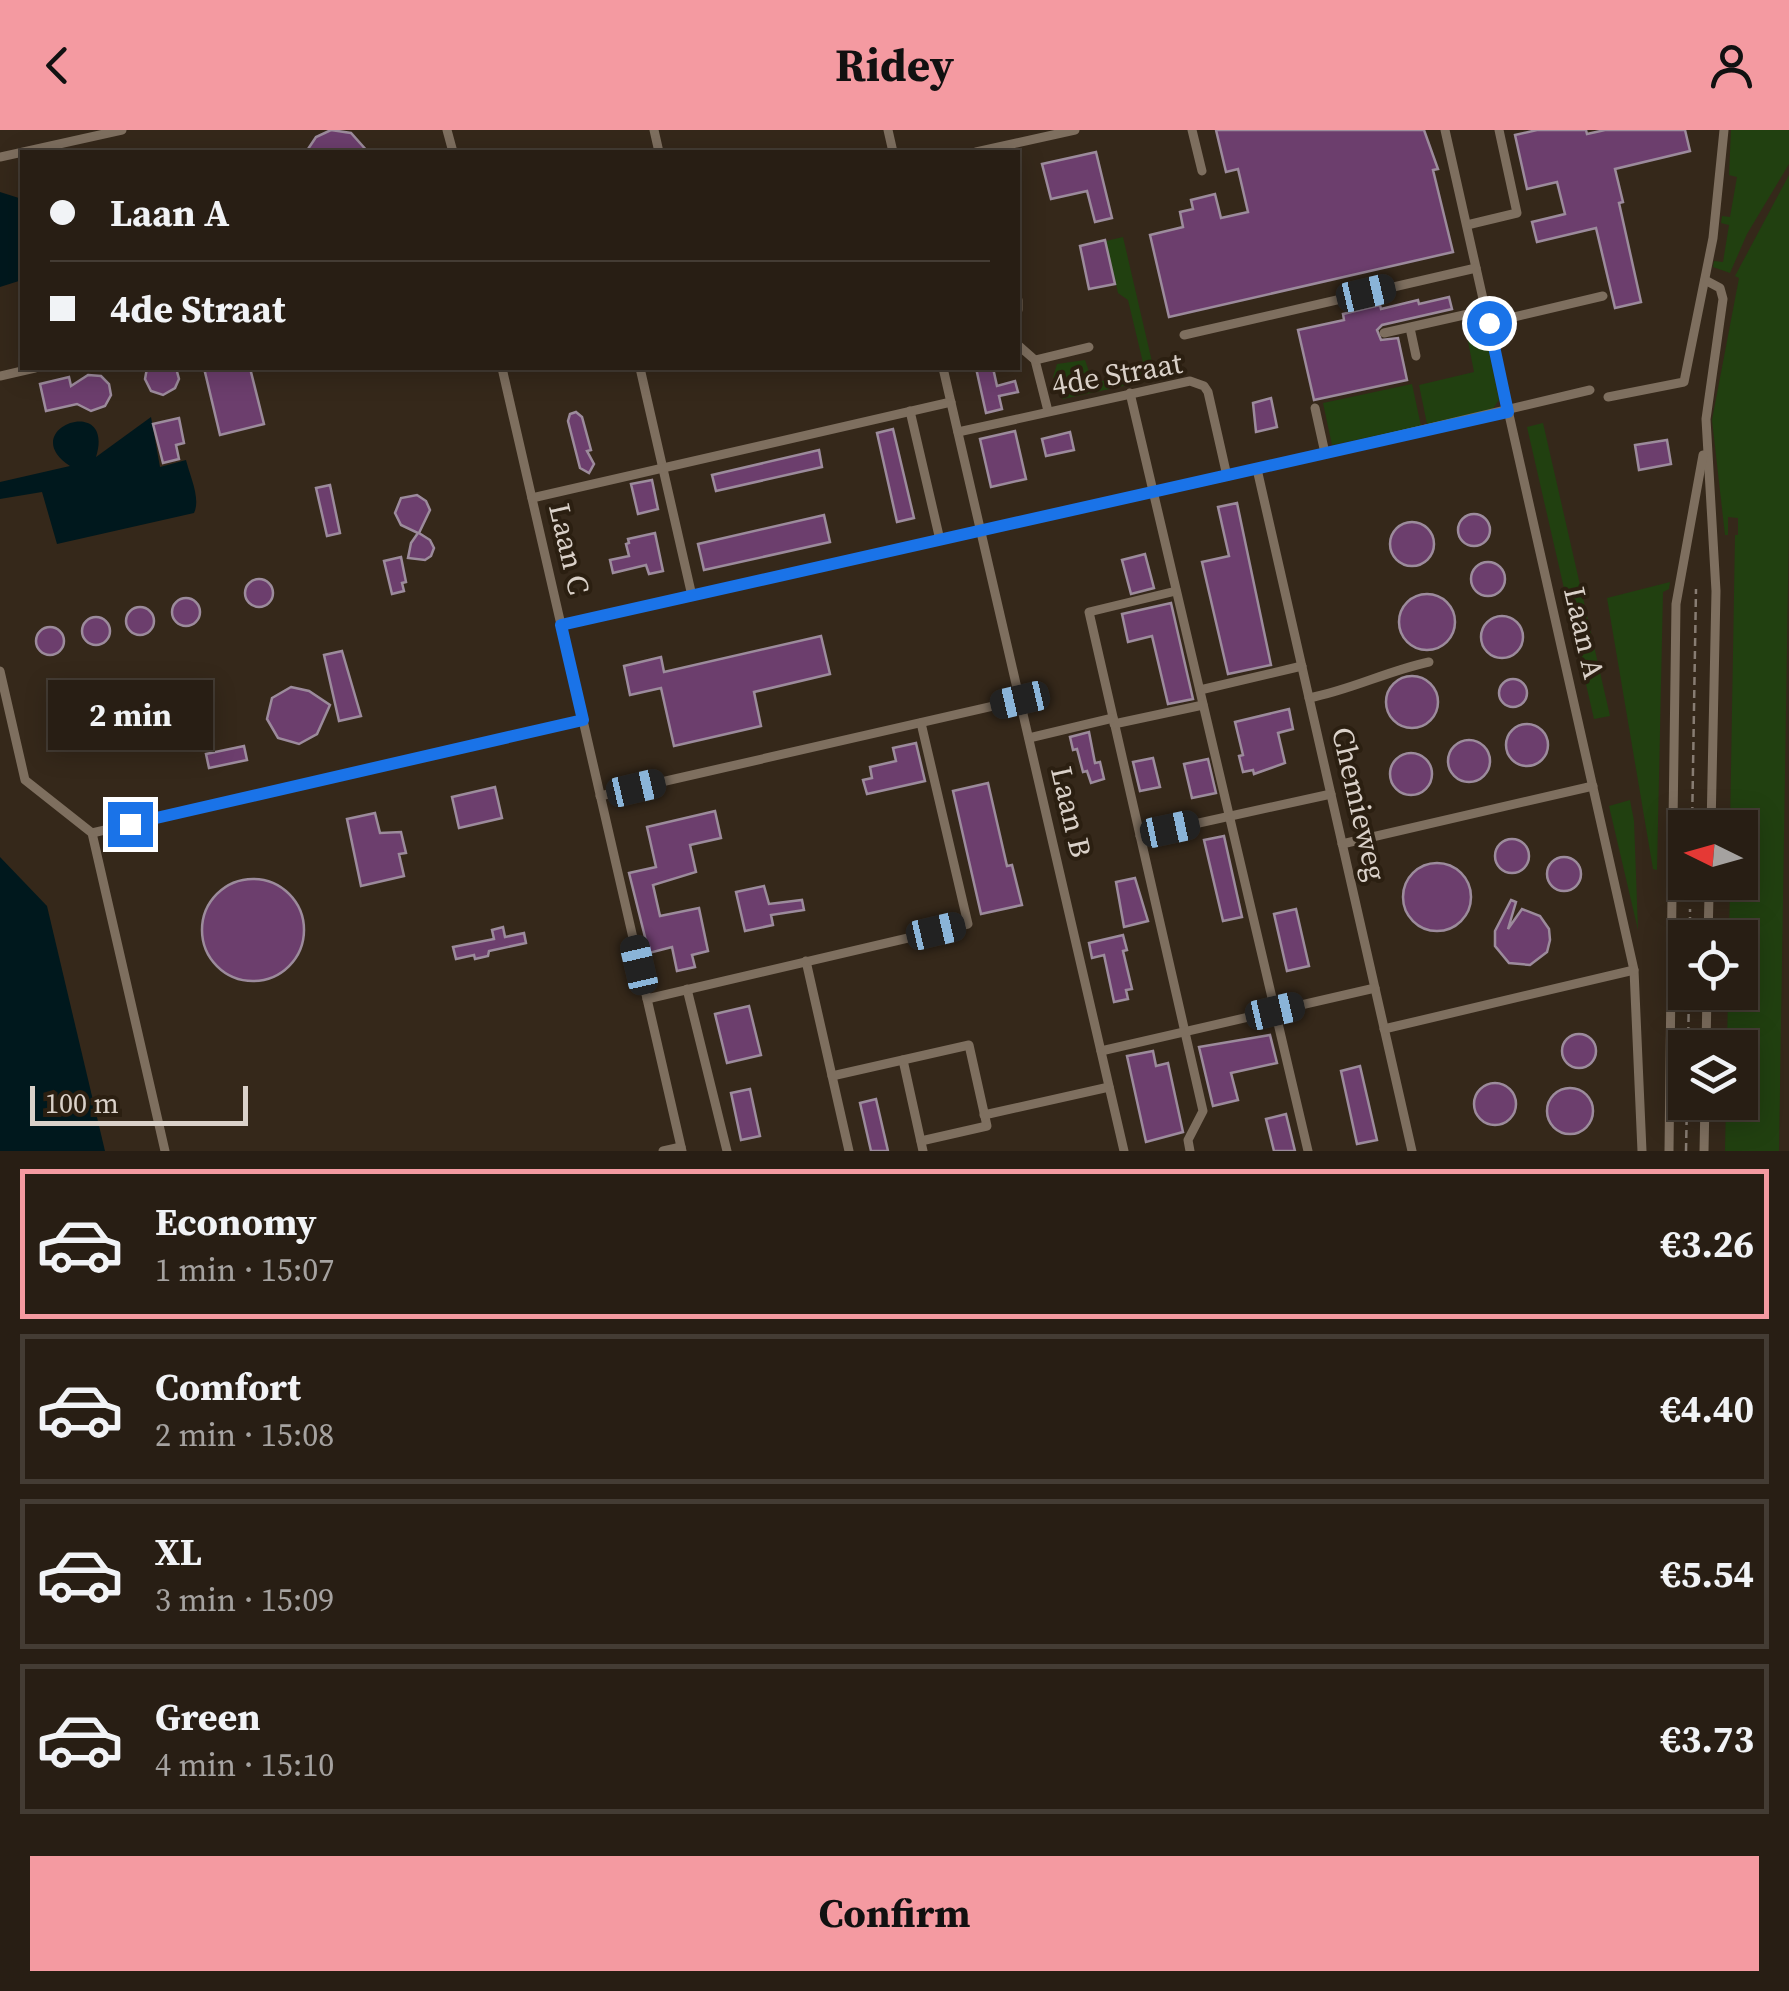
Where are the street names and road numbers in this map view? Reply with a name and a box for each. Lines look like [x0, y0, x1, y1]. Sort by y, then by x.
street label: 4de Straat [1048, 342, 1186, 405]
street label: Laan C [539, 499, 600, 599]
street label: Laan A [1554, 583, 1615, 683]
street label: Chemieweg [1322, 723, 1397, 885]
street label: Laan B [1041, 762, 1102, 861]

